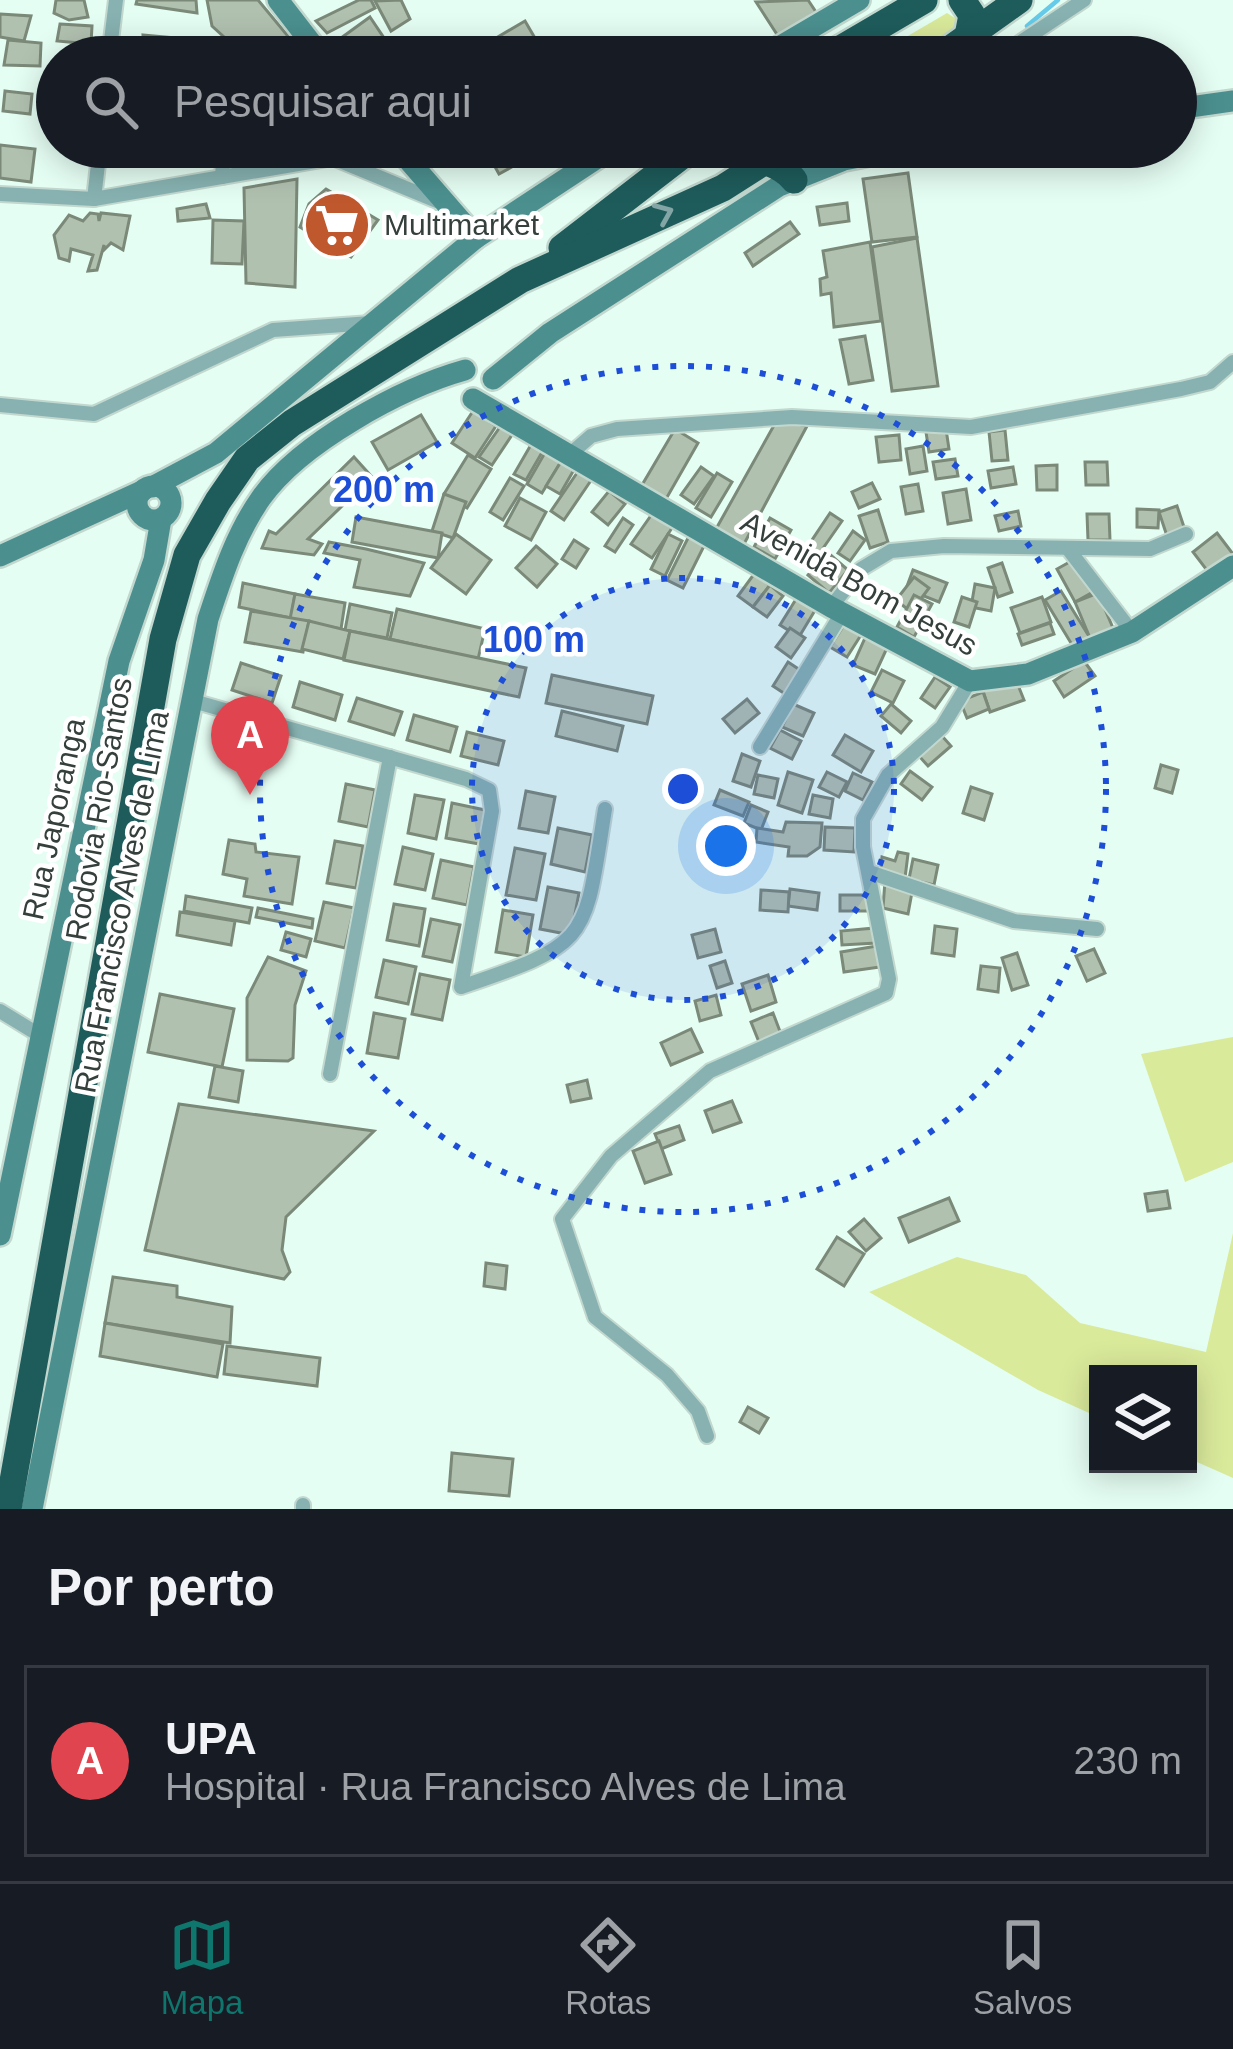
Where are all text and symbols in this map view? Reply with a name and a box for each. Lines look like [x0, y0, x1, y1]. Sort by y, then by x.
search box [36, 36, 1197, 168]
icon: search [78, 69, 144, 135]
text: Pesquisar aqui [174, 76, 472, 127]
supermarket icon: Multimarket [302, 190, 372, 260]
one-way arrow [653, 203, 674, 227]
place label: Multimarket [384, 208, 540, 241]
text: 200 m [333, 469, 435, 510]
street label: Avenida Bom Jesus [736, 505, 983, 662]
text: 100 m [483, 619, 585, 660]
street label: Rodovia Rio-Santos [59, 675, 138, 943]
pin: A [211, 696, 289, 795]
street label: Rua Francisco Alves de Lima [68, 708, 175, 1096]
street label: Rua Japoranga [16, 715, 91, 923]
centre of rings [662, 768, 704, 810]
your location [696, 816, 756, 876]
map controls [1089, 1365, 1197, 1473]
button: layers [1089, 1365, 1197, 1473]
text: Por perto [48, 1559, 275, 1616]
text: UPA [165, 1713, 257, 1764]
text: A [76, 1739, 104, 1782]
text: 230 m [1074, 1739, 1182, 1782]
text: Hospital · Rua Francisco Alves de Lima [165, 1765, 846, 1808]
tab: Mapa [161, 1912, 243, 2022]
tab: Rotas [565, 1912, 651, 2022]
tab: Salvos [973, 1912, 1072, 2022]

